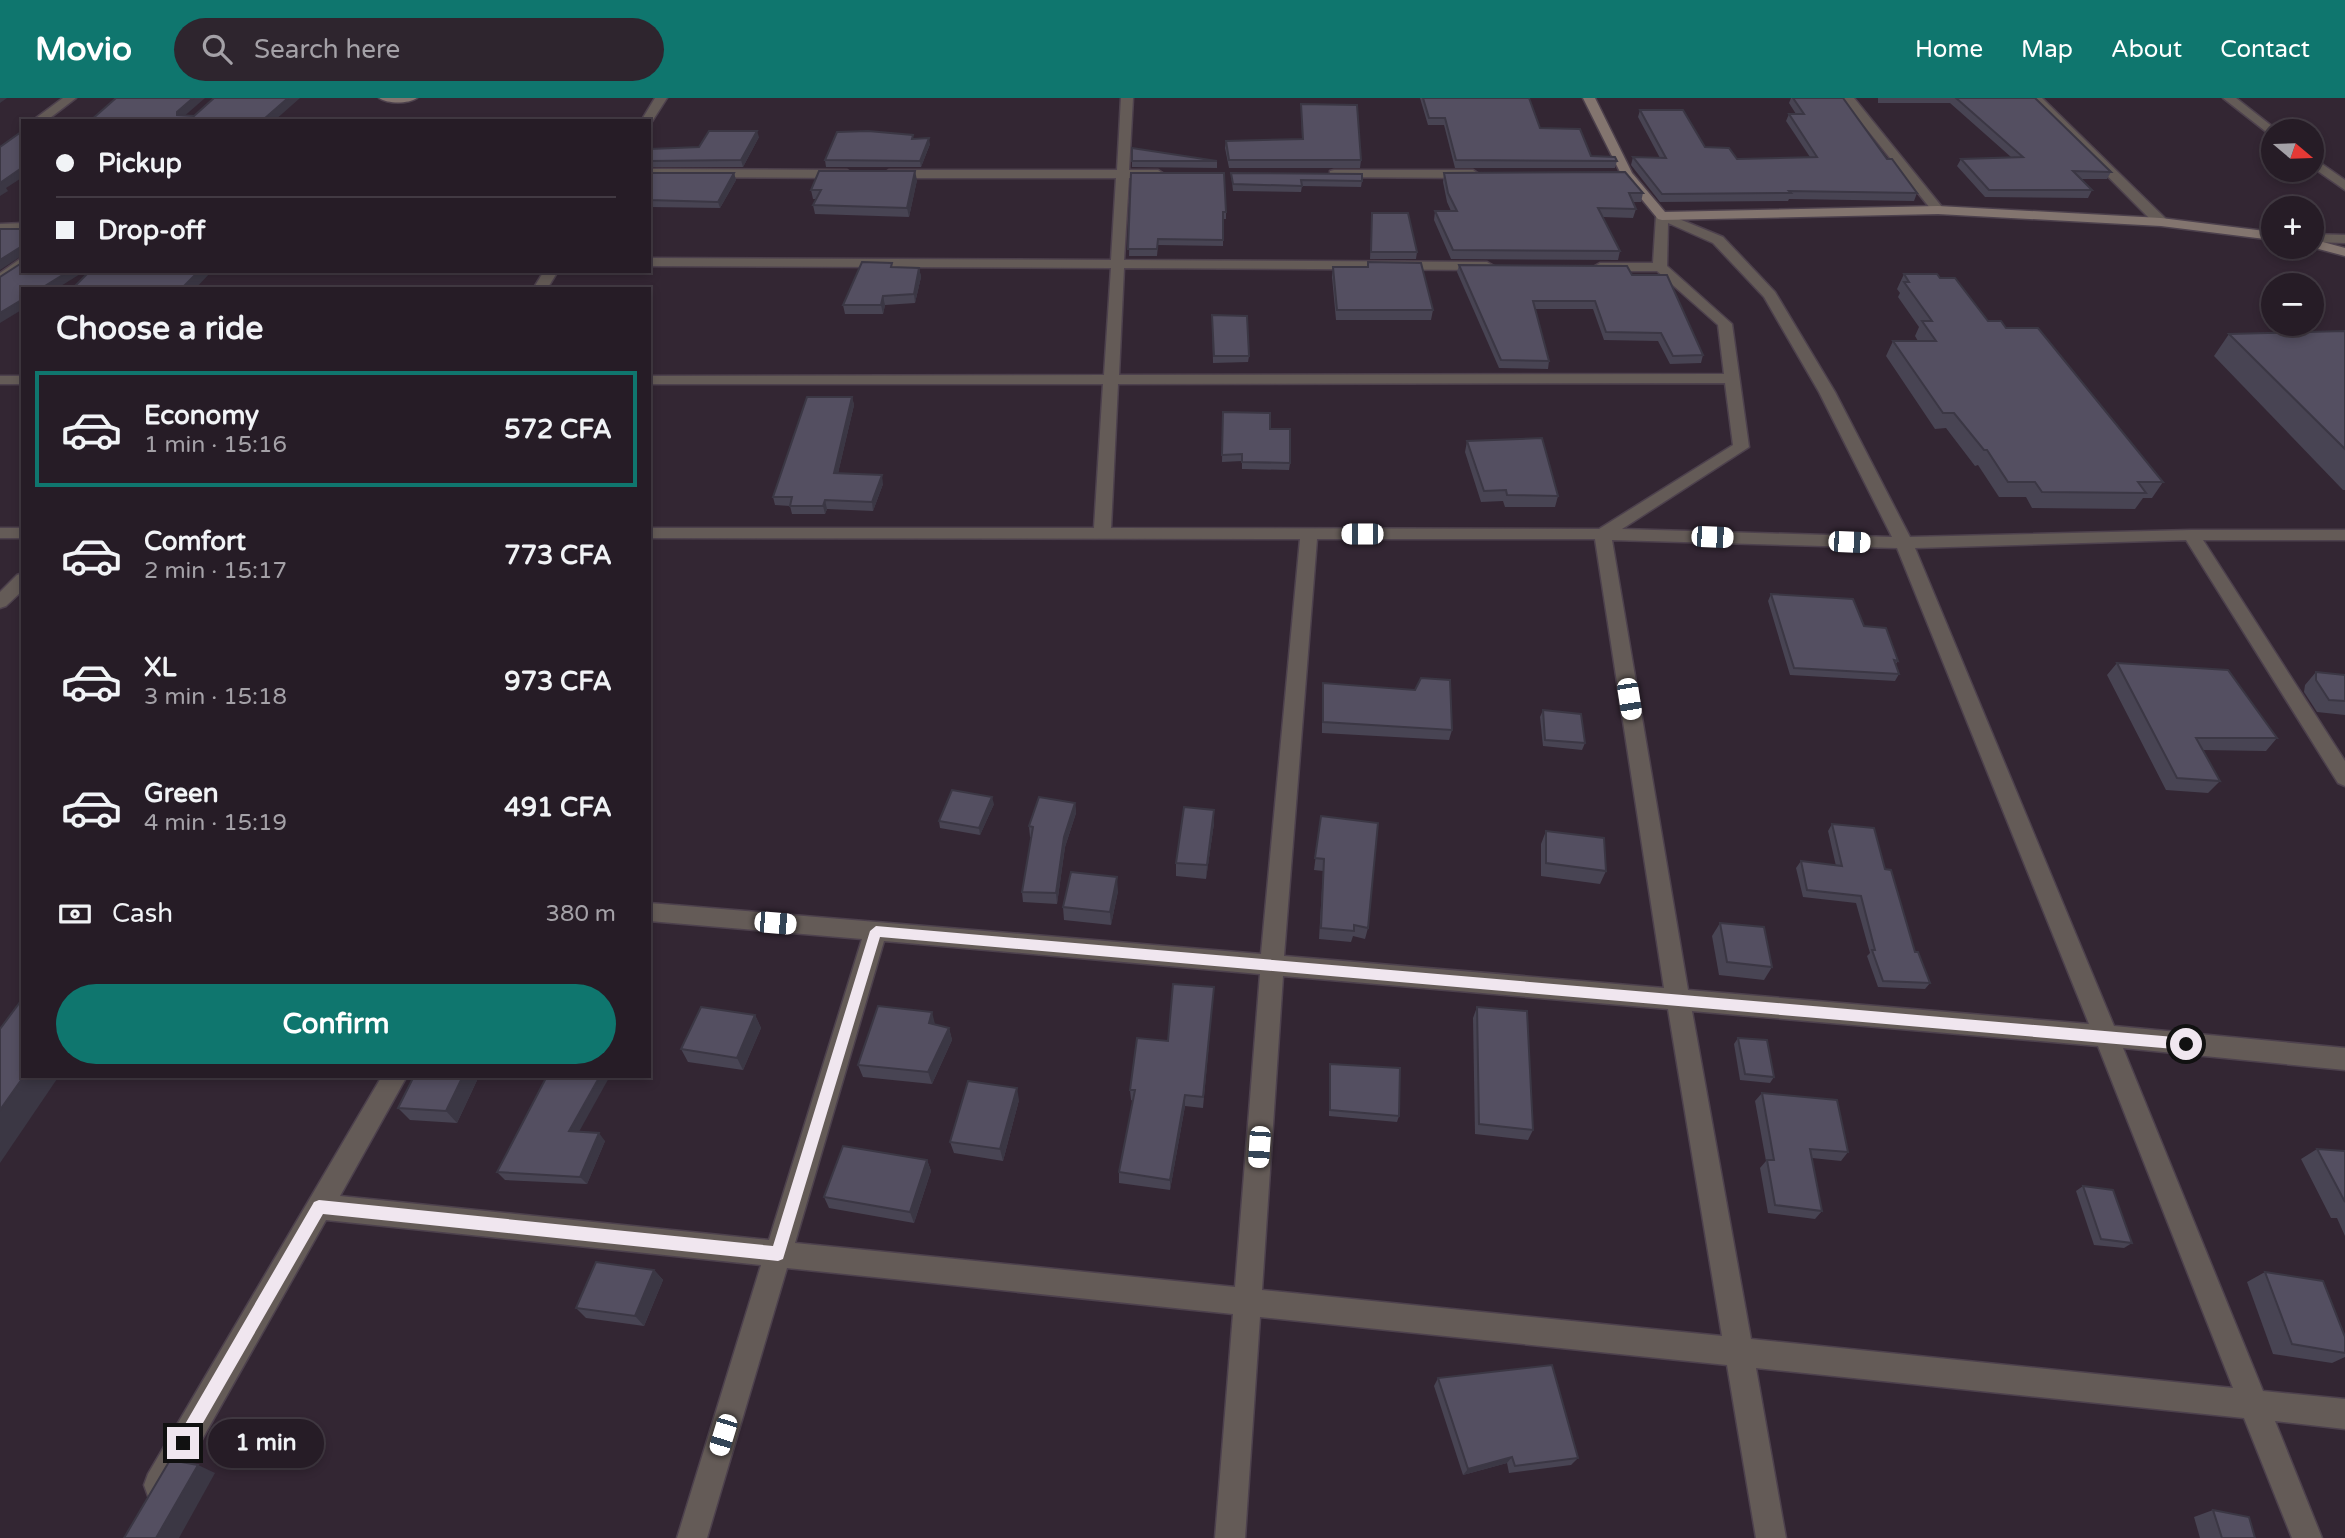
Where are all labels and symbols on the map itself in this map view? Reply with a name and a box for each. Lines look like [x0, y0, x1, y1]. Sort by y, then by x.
north arrow [2261, 119, 2324, 182]
car [1342, 524, 1384, 545]
car [1691, 526, 1734, 548]
car [1828, 531, 1871, 553]
car [1616, 677, 1643, 721]
car [754, 911, 797, 935]
route start [2170, 1028, 2202, 1060]
car [1248, 1125, 1271, 1169]
car [707, 1412, 740, 1458]
callout: 1 min [208, 1418, 323, 1468]
route end [167, 1427, 199, 1459]

